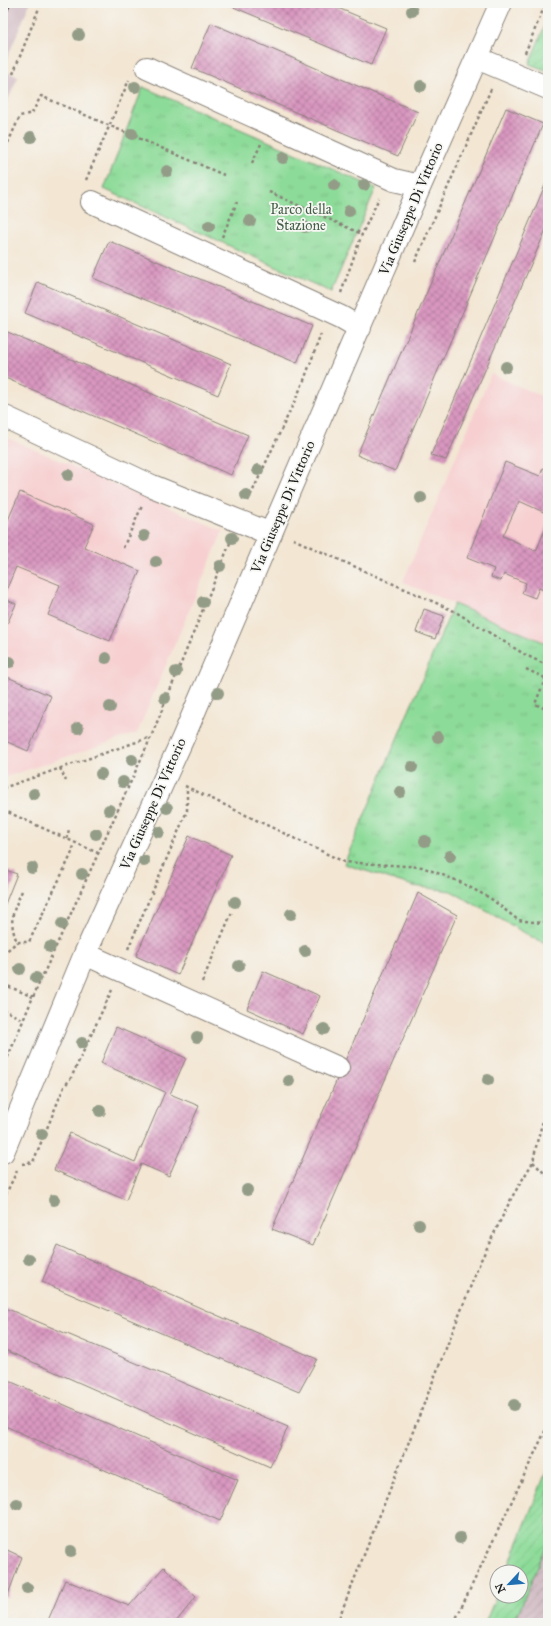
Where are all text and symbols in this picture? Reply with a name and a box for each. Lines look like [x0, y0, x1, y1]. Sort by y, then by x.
street label: Via Giuseppe Di Vittorio [375, 140, 447, 279]
park label: Parco della Stazione [270, 201, 332, 234]
street label: Via Giuseppe Di Vittorio [247, 438, 319, 577]
street label: Via Giuseppe Di Vittorio [116, 736, 190, 873]
north arrow [489, 1564, 529, 1604]
text: N [492, 1581, 508, 1595]

